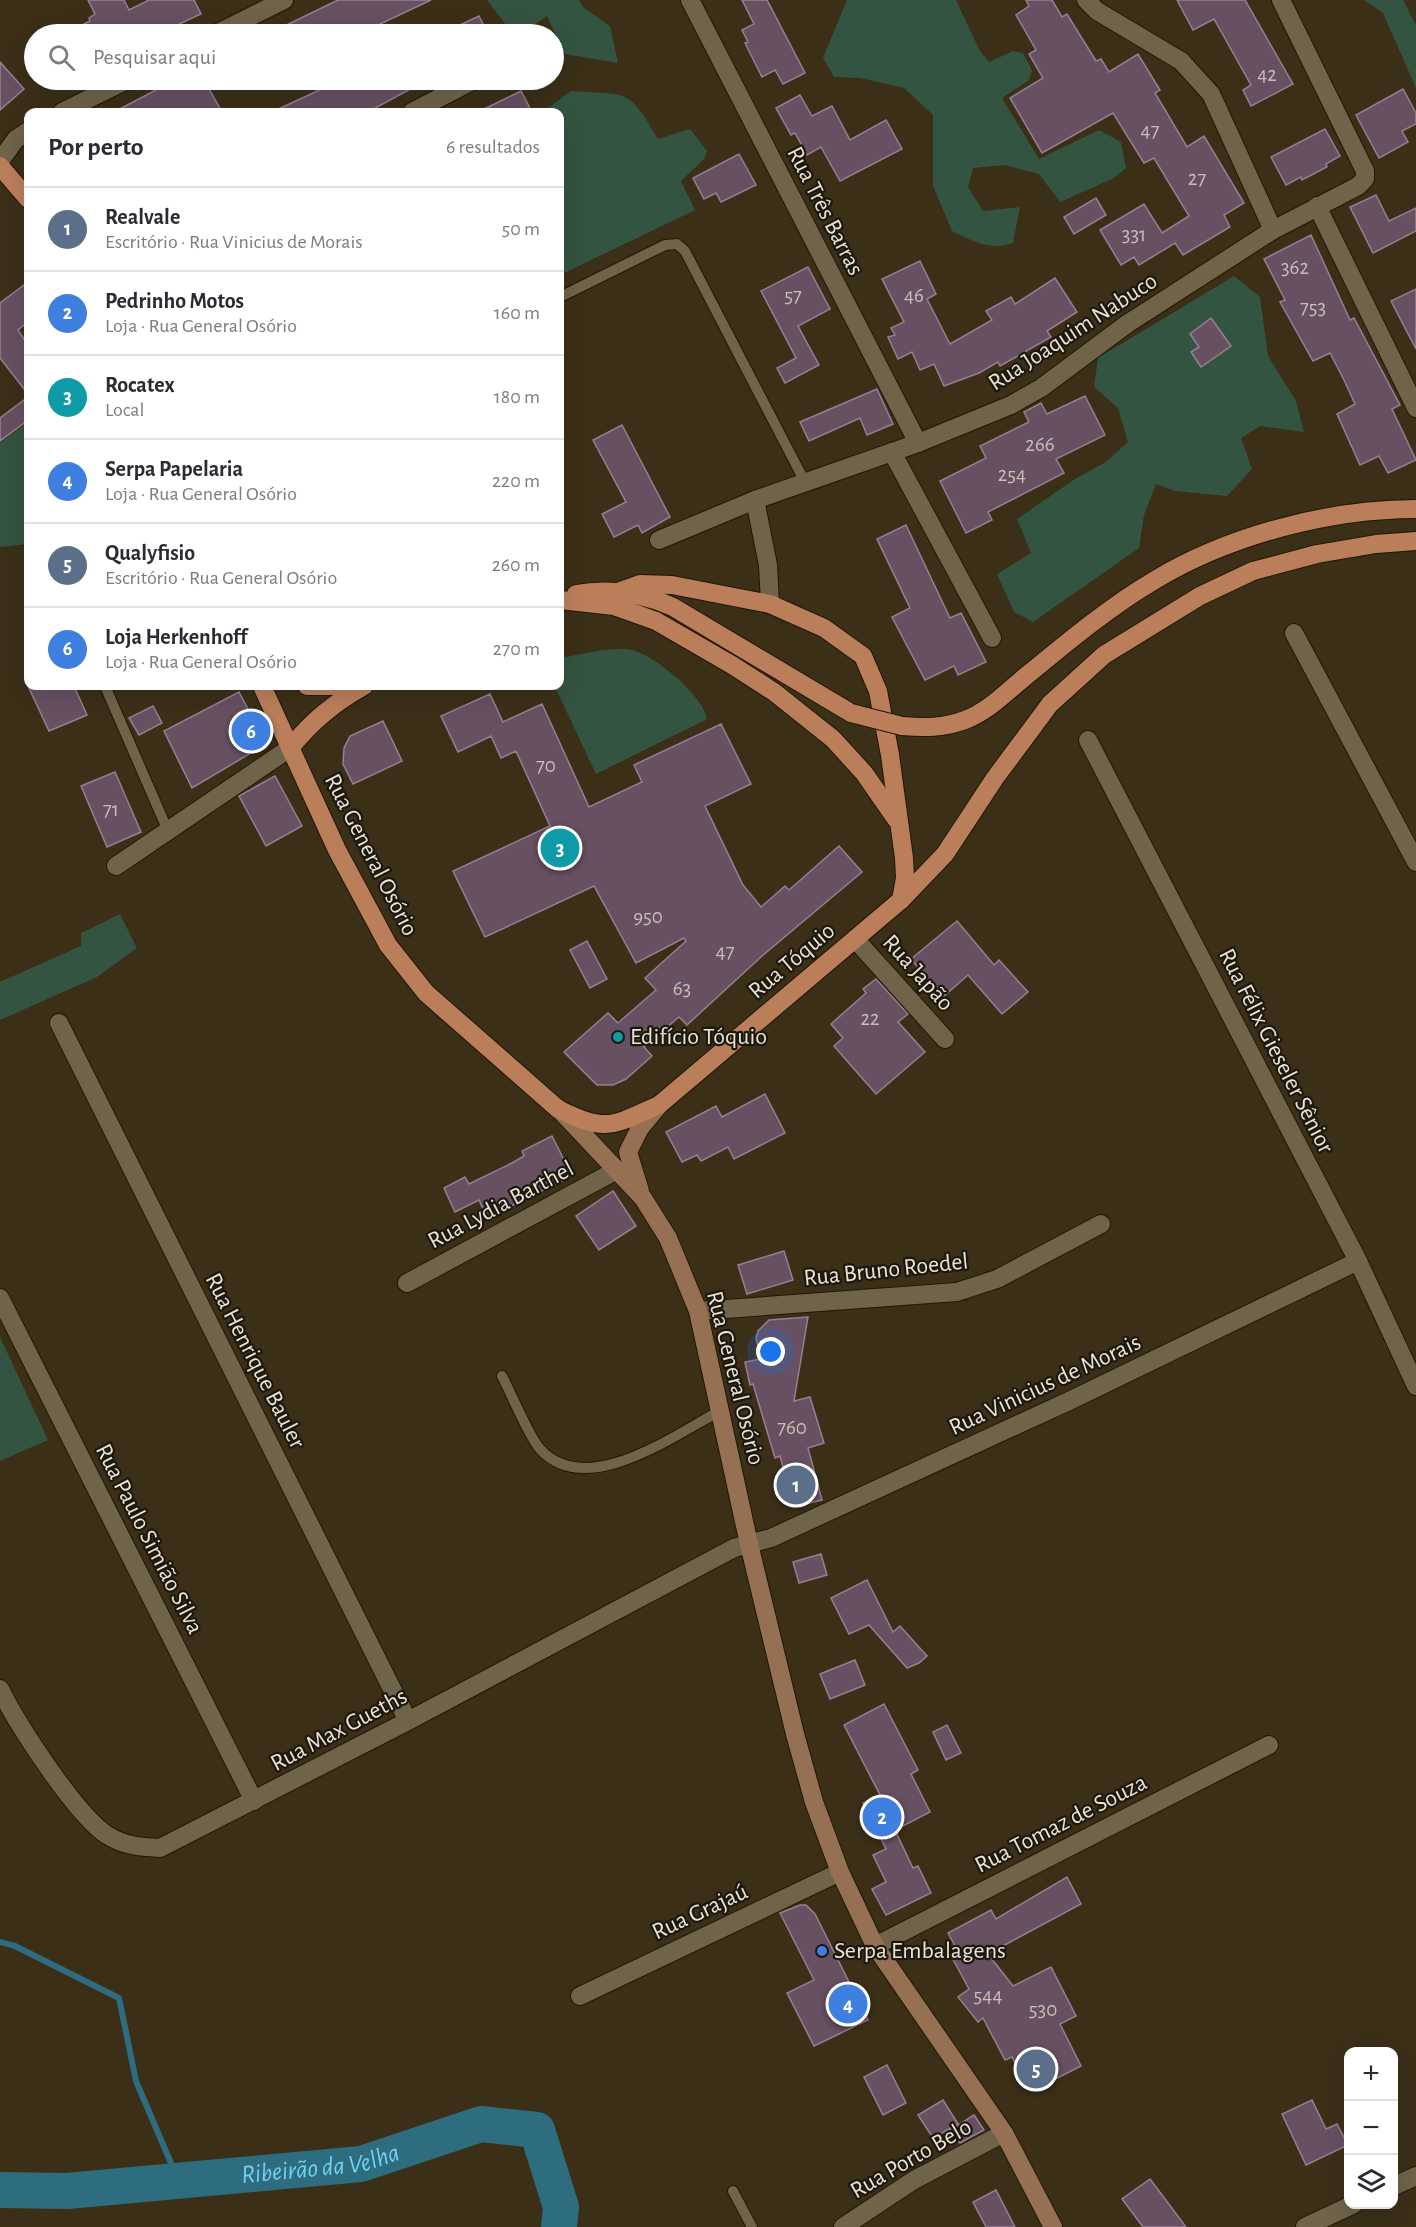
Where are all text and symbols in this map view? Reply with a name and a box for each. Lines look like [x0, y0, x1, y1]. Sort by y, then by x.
search box [24, 24, 564, 90]
icon: search [45, 41, 78, 74]
text: Pesquisar aqui [93, 46, 216, 68]
house number: 42 [1257, 64, 1277, 85]
house number: 47 [1141, 120, 1160, 141]
text: Por perto [48, 134, 144, 160]
text: 6 resultados [446, 137, 540, 157]
street label: Rua Três Barras [782, 143, 868, 279]
house number: 27 [1188, 168, 1206, 189]
text: Realvale [105, 206, 180, 228]
text: 1 [64, 219, 71, 239]
text: 50 m [502, 219, 540, 239]
house number: 331 [1122, 224, 1146, 245]
text: Escritório · Rua Vinicius de Morais [105, 232, 363, 252]
house number: 362 [1281, 257, 1309, 278]
street label: Rua Joaquim Nabuco [984, 269, 1162, 395]
house number: 57 [784, 285, 802, 306]
house number: 46 [904, 285, 924, 306]
text: Pedrinho Motos [105, 290, 244, 312]
house number: 753 [1300, 297, 1326, 318]
text: 2 [63, 303, 72, 323]
text: 160 m [494, 303, 540, 323]
text: Loja · Rua General Osório [105, 316, 297, 336]
text: Rocatex [105, 374, 175, 396]
text: 3 [63, 387, 72, 407]
text: 180 m [494, 387, 540, 407]
text: Local [105, 400, 145, 420]
house number: 266 [1025, 434, 1055, 455]
text: Serpa Papelaria [105, 458, 243, 480]
house number: 254 [998, 464, 1026, 485]
text: 4 [62, 471, 73, 491]
text: 220 m [492, 471, 540, 491]
text: Loja · Rua General Osório [105, 484, 297, 504]
text: Qualyfisio [105, 542, 195, 564]
text: 5 [63, 555, 72, 575]
text: 260 m [492, 555, 540, 575]
text: Escritório · Rua General Osório [105, 568, 337, 588]
text: Loja Herkenhoff [105, 626, 247, 648]
text: 6 [63, 639, 72, 659]
text: 270 m [493, 639, 540, 659]
text: Loja · Rua General Osório [105, 652, 297, 672]
pin: 6 [232, 708, 270, 754]
house number: 70 [536, 755, 556, 776]
street label: Rua General Osório [320, 770, 422, 940]
house number: 71 [103, 799, 119, 820]
pin: 3 [540, 826, 580, 870]
house number: 950 [633, 906, 663, 927]
street label: Rua Tóquio [744, 918, 840, 1004]
street label: Rua Japão [878, 930, 958, 1016]
house number: 47 [716, 941, 735, 962]
street label: Rua Félix Gieseler Sênior [1214, 945, 1338, 1157]
house number: 63 [673, 978, 691, 999]
house number: 22 [860, 1008, 880, 1029]
place label: Edifício Tóquio [630, 1025, 767, 1049]
marker: Edifício Tóquio [611, 1030, 625, 1044]
street label: Rua Lydia Barthel [424, 1157, 578, 1253]
street label: Rua Bruno Roedel [803, 1249, 969, 1291]
street label: Rua Henrique Bauler [200, 1269, 310, 1453]
street label: Rua General Osório [702, 1289, 768, 1467]
street label: Rua Vinicius de Morais [945, 1330, 1145, 1440]
your location [756, 1337, 785, 1366]
house number: 760 [777, 1417, 807, 1438]
street label: Rua Paulo Simião Silva [91, 1440, 207, 1638]
pin: 1 [776, 1462, 816, 1508]
street label: Rua Max Gueths [267, 1684, 411, 1776]
street label: Rua Tomaz de Souza [971, 1770, 1151, 1878]
pin: 2 [862, 1794, 902, 1840]
street label: Rua Grajaú [649, 1879, 751, 1945]
place label: Serpa Embalagens [834, 1939, 1006, 1963]
marker: Serpa Embalagens [815, 1944, 829, 1958]
pin: 4 [828, 1982, 868, 2026]
house number: 544 [974, 1985, 1002, 2006]
house number: 530 [1029, 1999, 1057, 2020]
pin: 5 [1016, 2046, 1056, 2092]
map controls [1344, 2047, 1398, 2209]
button: + [1344, 2047, 1398, 2101]
button: − [1344, 2101, 1398, 2155]
street label: Rua Porto Belo [846, 2115, 976, 2203]
water label: Ribeirão da Velha [240, 2139, 403, 2188]
button: layers [1344, 2155, 1398, 2209]

